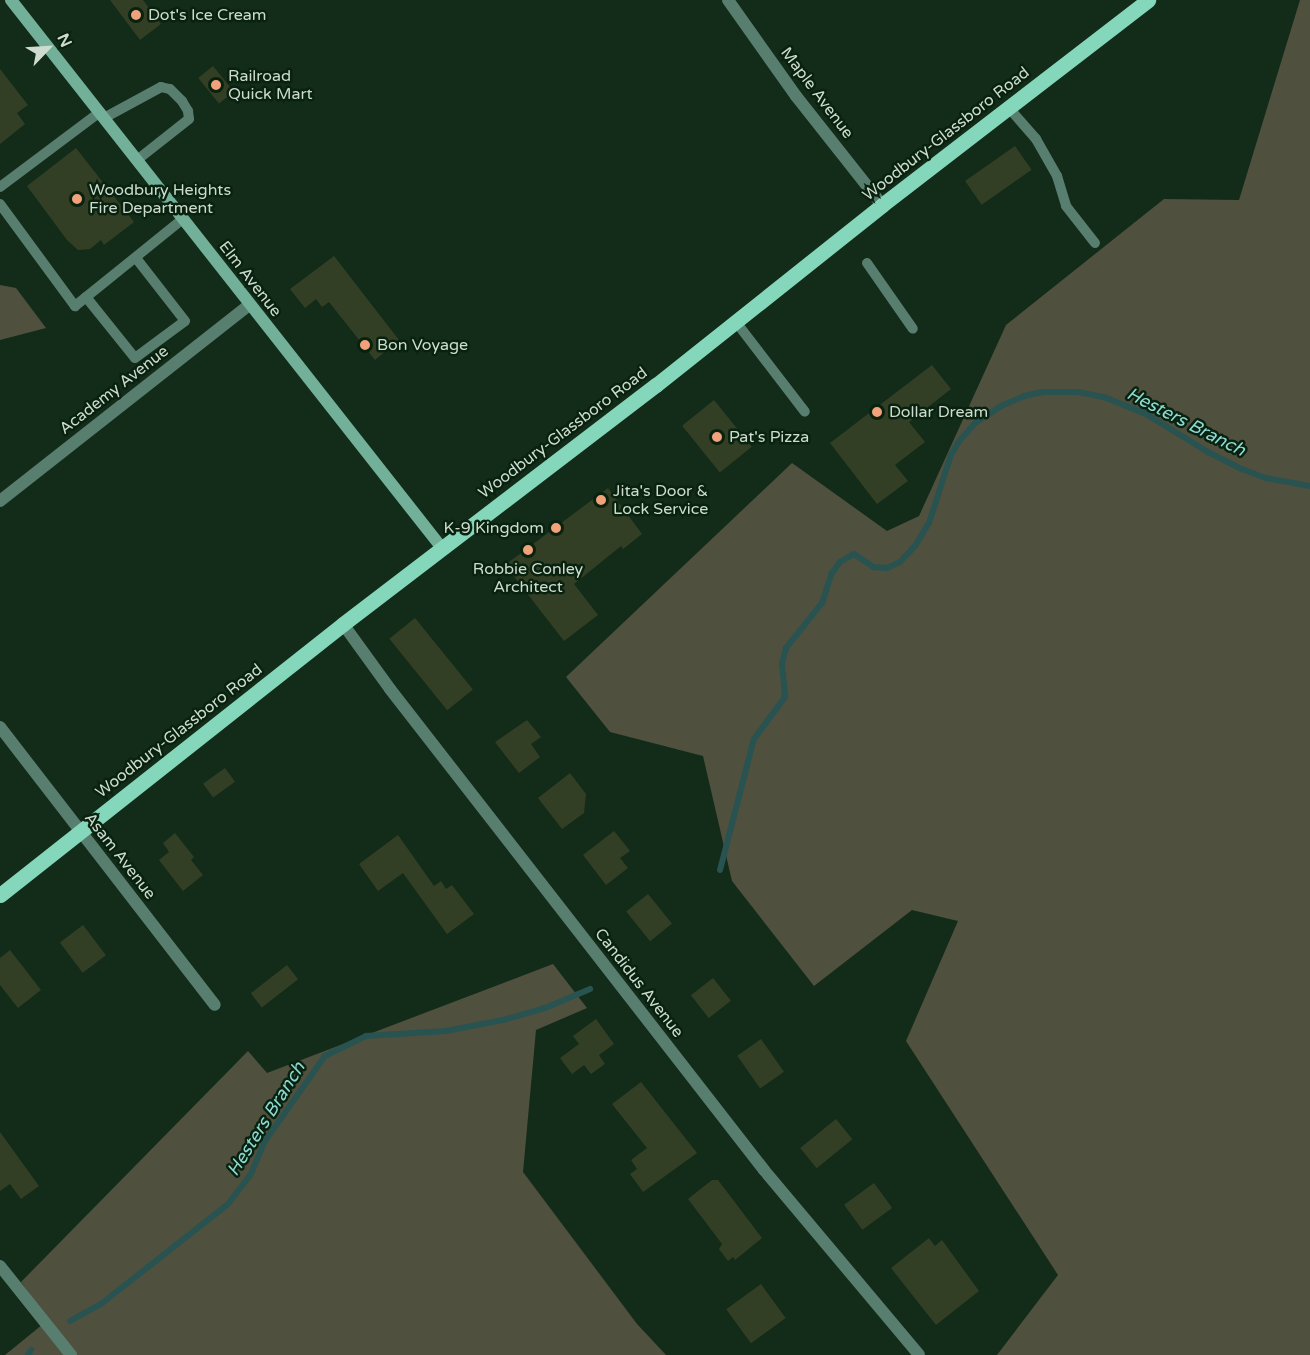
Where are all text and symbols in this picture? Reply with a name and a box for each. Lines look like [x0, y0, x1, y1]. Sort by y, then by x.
place label: Dot's Ice Cream [148, 5, 267, 25]
marker: Dot's Ice Cream [129, 8, 143, 22]
north arrow [18, 18, 78, 78]
text: N [53, 30, 76, 50]
street label: Maple Avenue [777, 44, 857, 142]
street label: Woodbury-Glassboro Road [859, 63, 1033, 205]
place label: Railroad Quick Mart [228, 66, 313, 104]
marker: Railroad Quick Mart [209, 78, 223, 92]
place label: Woodbury Heights Fire Department [89, 180, 231, 218]
marker: Woodbury Heights Fire Department [70, 192, 84, 206]
street label: Elm Avenue [215, 238, 285, 320]
place label: Bon Voyage [377, 335, 468, 355]
marker: Bon Voyage [358, 338, 372, 352]
street label: Academy Avenue [56, 342, 172, 438]
street label: Woodbury-Glassboro Road [475, 363, 651, 503]
water label: Hesters Branch [1123, 383, 1249, 461]
place label: Dollar Dream [889, 402, 988, 422]
marker: Dollar Dream [870, 405, 884, 419]
place label: Pat's Pizza [729, 427, 809, 447]
marker: Pat's Pizza [710, 430, 724, 444]
place label: Jita's Door & Lock Service [613, 481, 708, 519]
marker: Jita's Door & Lock Service [594, 493, 608, 507]
place label: K-9 Kingdom [443, 518, 544, 538]
marker: K-9 Kingdom [549, 521, 563, 535]
marker: Robbie Conley Architect [521, 543, 535, 557]
place label: Robbie Conley Architect [473, 559, 583, 597]
street label: Woodbury-Glassboro Road [92, 660, 266, 802]
street label: Asam Avenue [80, 809, 160, 903]
street label: Candidus Avenue [591, 925, 687, 1041]
water label: Hesters Branch [222, 1058, 310, 1180]

